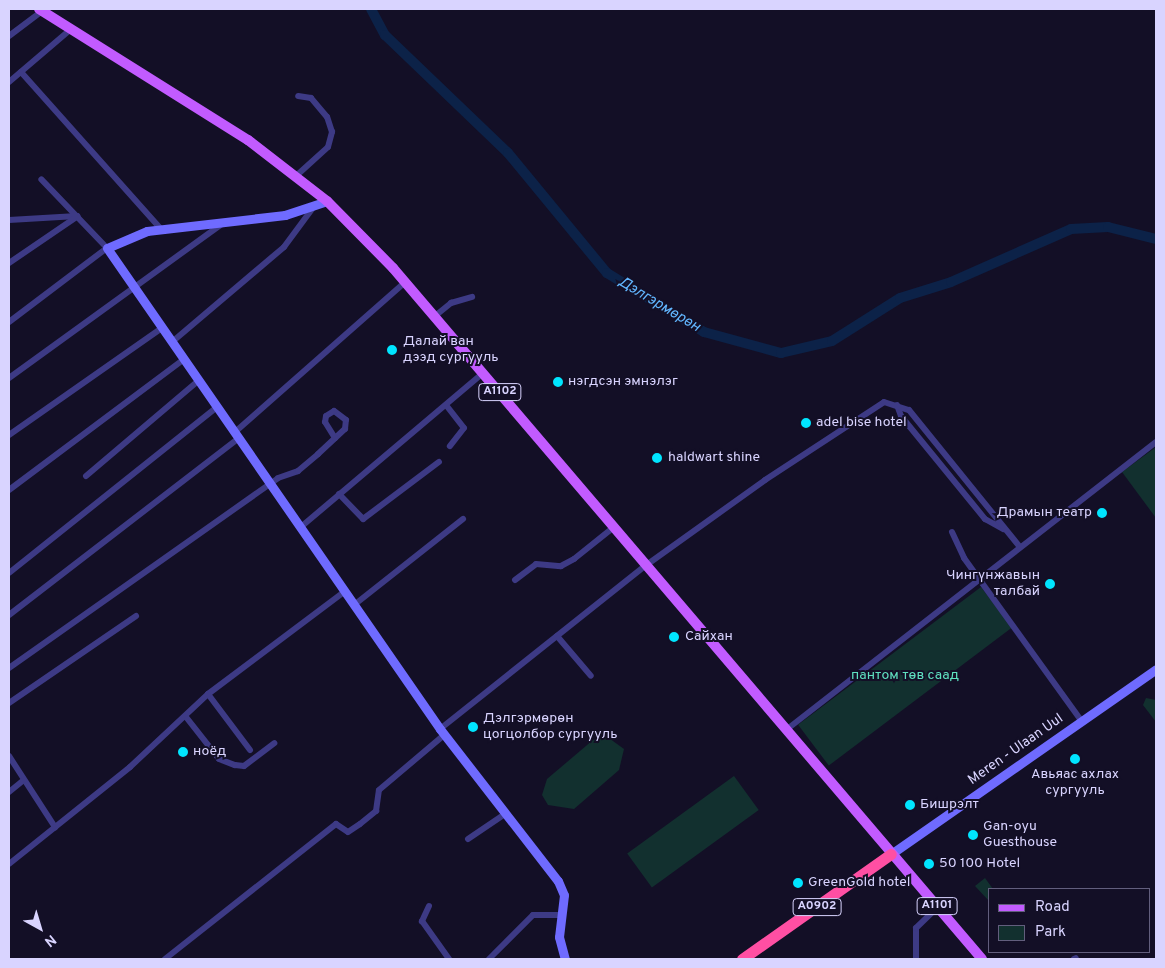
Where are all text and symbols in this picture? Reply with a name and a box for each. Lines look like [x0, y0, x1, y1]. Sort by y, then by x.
water label: Дэлгэрмөрөн [615, 273, 703, 337]
place label: Далай ван дээд сургууль [403, 334, 499, 367]
marker: Далай ван дээд сургууль [385, 343, 399, 357]
place label: нэгдсэн эмнэлэг [568, 374, 678, 390]
marker: нэгдсэн эмнэлэг [552, 376, 564, 388]
road number: A1102 [478, 382, 522, 402]
place label: adel bise hotel [816, 415, 907, 431]
marker: adel bise hotel [800, 417, 812, 429]
place label: haldwart shine [668, 450, 760, 466]
marker: haldwart shine [650, 451, 664, 465]
place label: Драмын театр [996, 505, 1092, 521]
marker: Драмын театр [1096, 507, 1108, 519]
place label: Чингүнжавын талбай [946, 568, 1040, 600]
marker: Чингүнжавын талбай [1044, 578, 1056, 590]
place label: Сайхан [685, 629, 733, 645]
marker: Сайхан [667, 630, 681, 644]
park label: пантом төв саад [851, 668, 959, 684]
place label: Дэлгэрмөрөн цогцолбор сургууль [483, 711, 617, 744]
street label: Meren - Ulaan Uul [965, 711, 1067, 789]
marker: Дэлгэрмөрөн цогцолбор сургууль [467, 721, 479, 733]
place label: ноёд [193, 744, 226, 760]
marker: ноёд [177, 746, 189, 758]
marker: Авьяас ахлах сургууль [1069, 753, 1081, 765]
place label: Авьяас ахлах сургууль [1031, 767, 1119, 800]
place label: Бишрэлт [920, 797, 979, 813]
marker: Бишрэлт [904, 799, 916, 811]
place label: Gan-oyu Guesthouse [983, 819, 1057, 852]
marker: Gan-oyu Guesthouse [967, 829, 979, 841]
place label: 50 100 Hotel [939, 856, 1020, 872]
marker: 50 100 Hotel [923, 858, 935, 870]
place label: GreenGold hotel [808, 875, 910, 891]
marker: GreenGold hotel [792, 877, 804, 889]
legend [988, 888, 1150, 953]
road number: A1101 [916, 896, 958, 916]
road number: A0902 [792, 898, 842, 916]
text: Road [1035, 898, 1070, 917]
north arrow [15, 903, 65, 953]
text: Park [1035, 923, 1066, 942]
text: N [40, 930, 59, 950]

